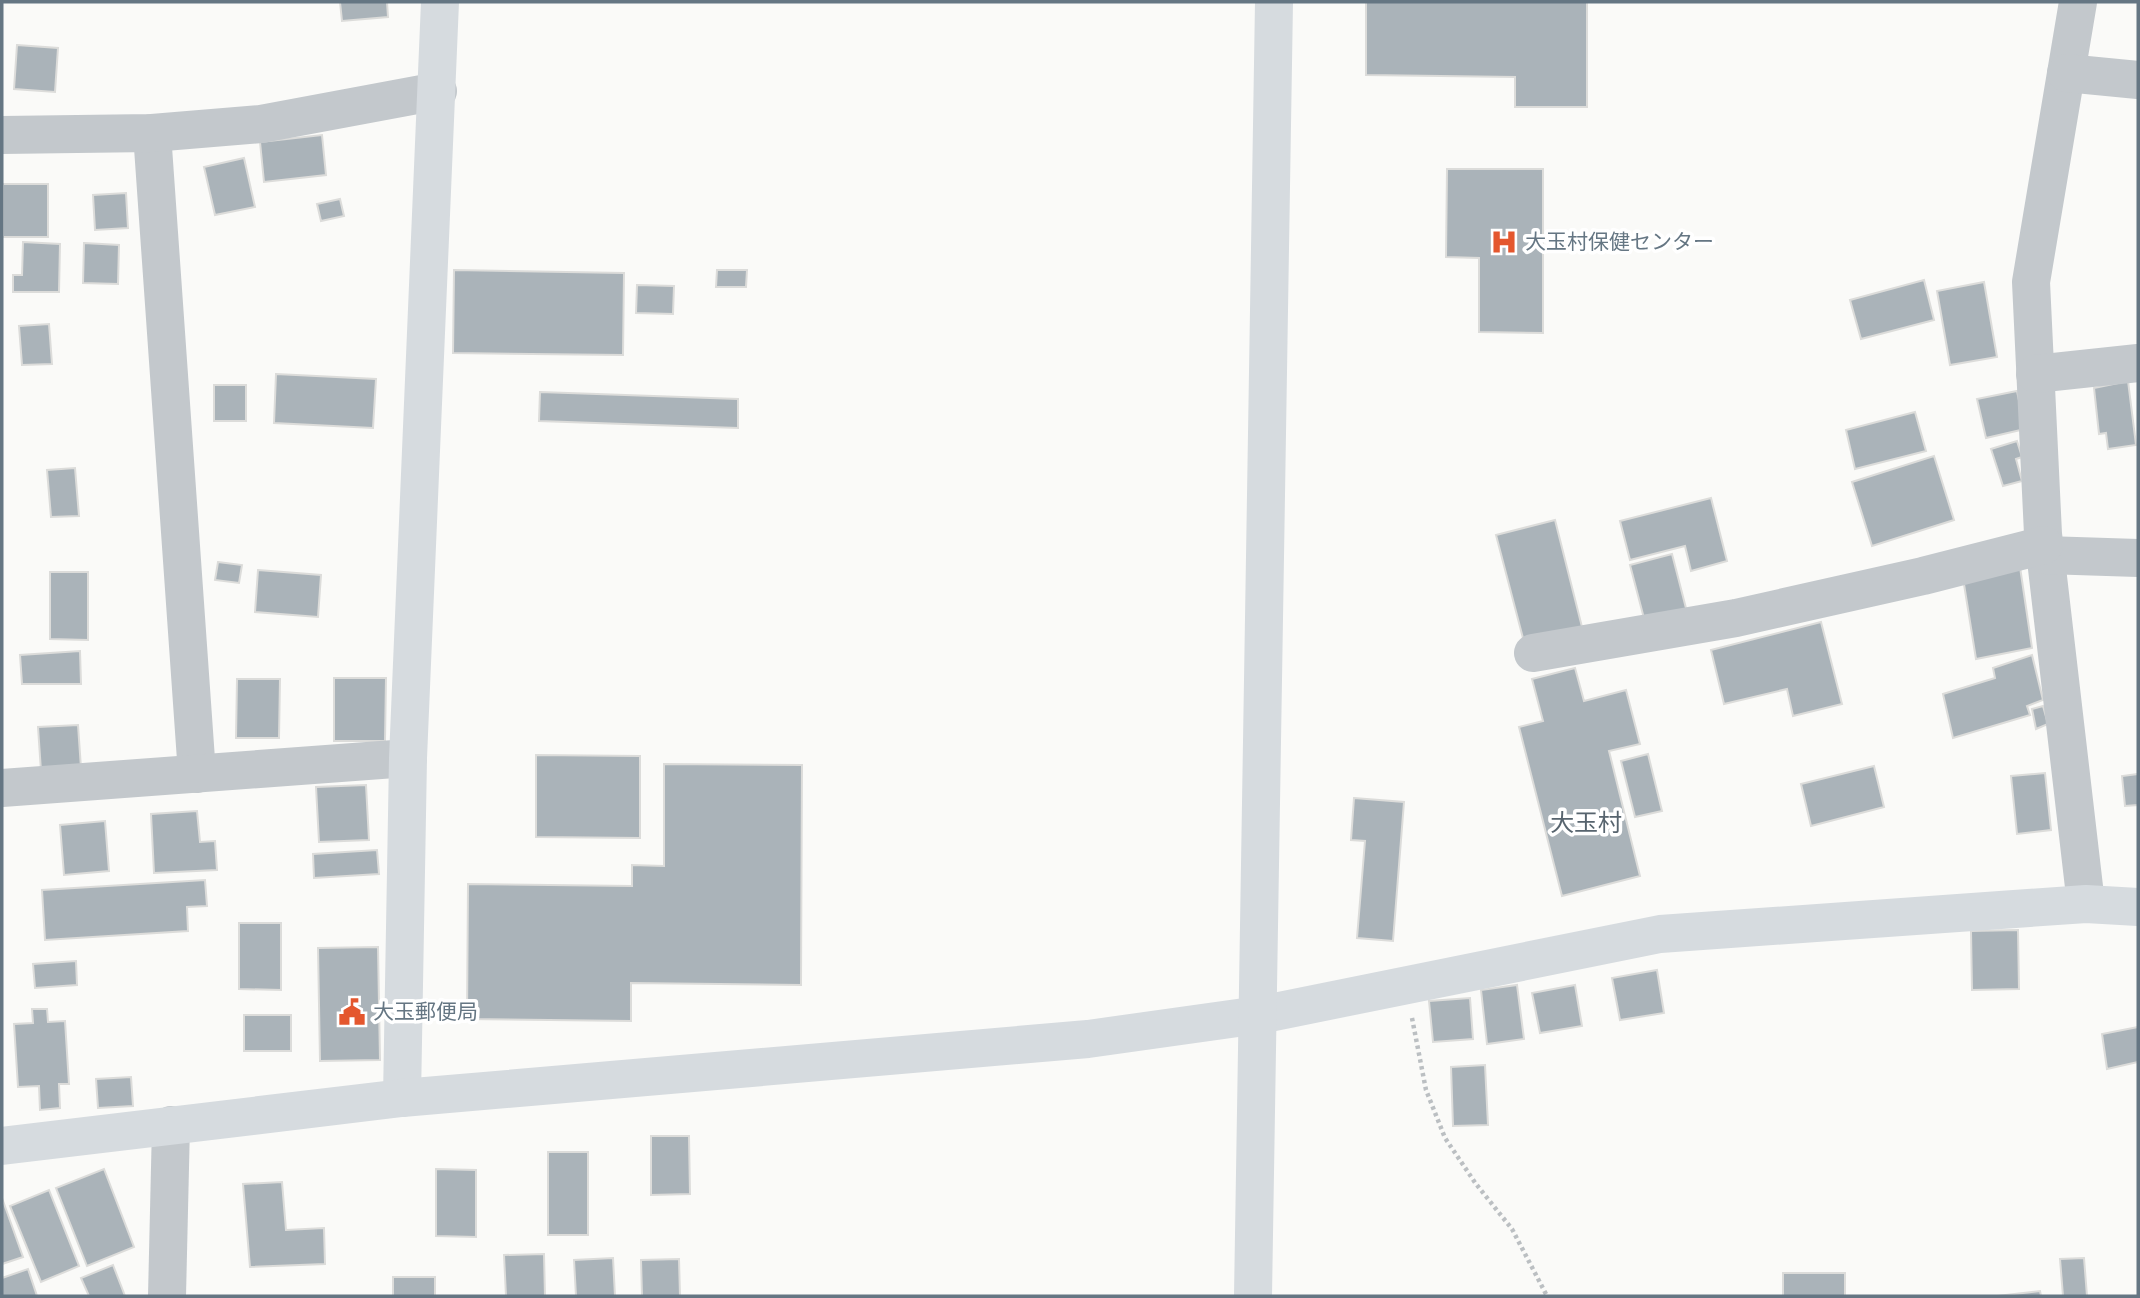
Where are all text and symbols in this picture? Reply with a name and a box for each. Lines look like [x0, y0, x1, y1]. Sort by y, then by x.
hospital icon: 大玉村保健センター [1489, 227, 1519, 257]
place label: 大玉村保健センター [1525, 228, 1714, 254]
district label: 大玉村 [1550, 807, 1622, 836]
public building icon: 大玉郵便局 [337, 997, 367, 1027]
place label: 大玉郵便局 [373, 998, 478, 1024]

